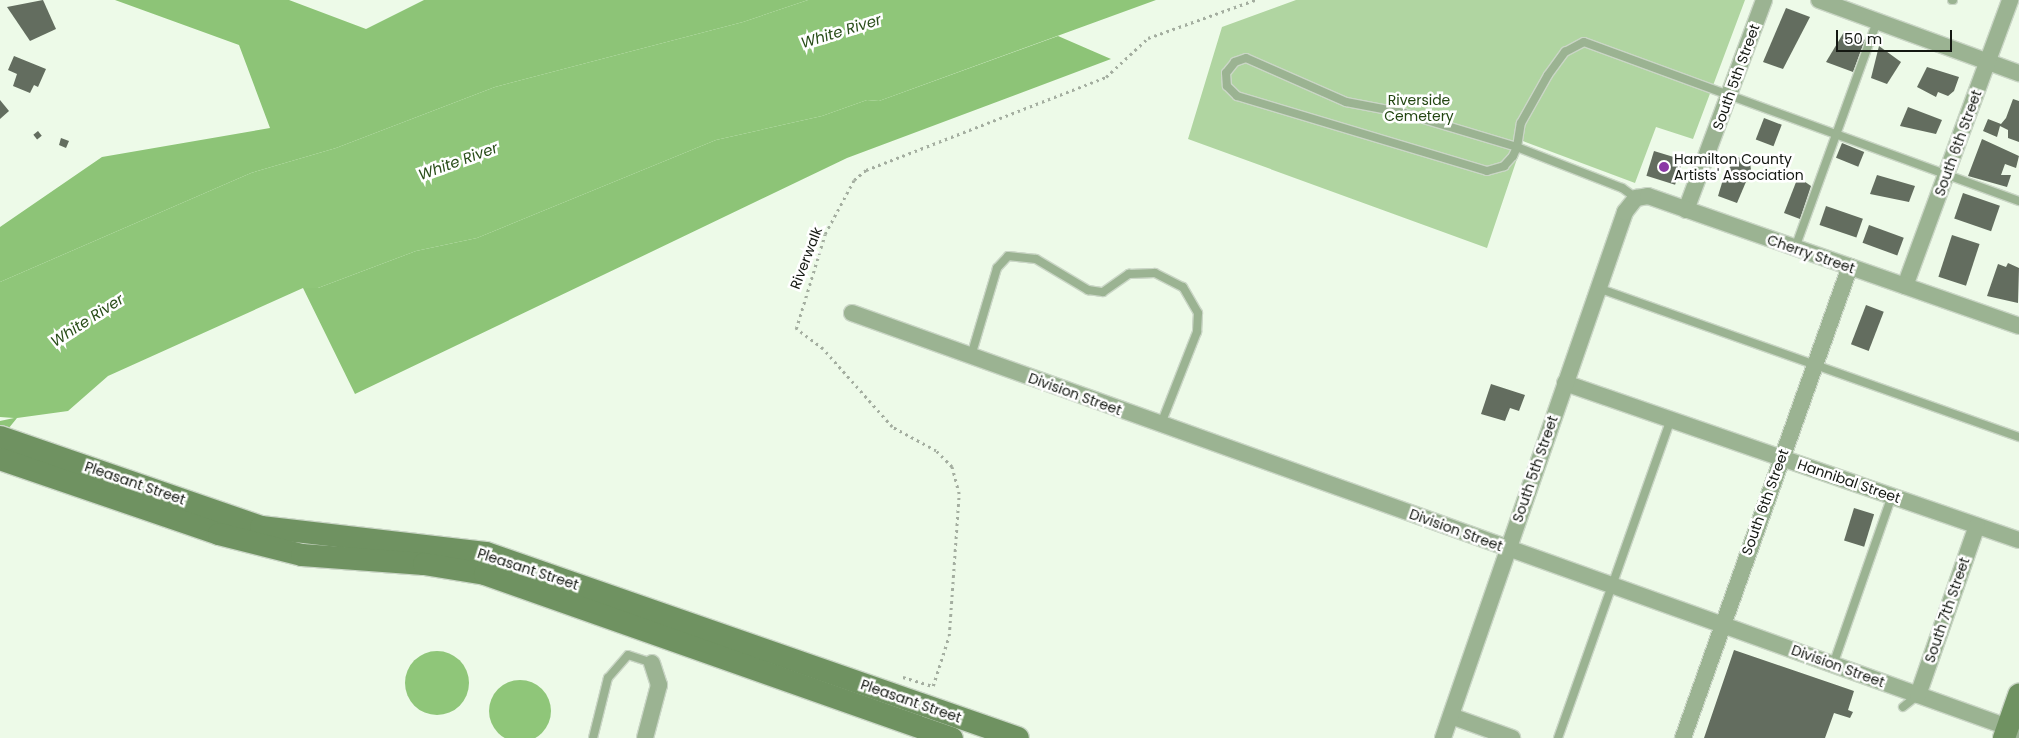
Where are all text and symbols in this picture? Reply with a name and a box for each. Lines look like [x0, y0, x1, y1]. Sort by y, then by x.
water label: White River [799, 10, 883, 52]
scale bar [1839, 20, 1955, 52]
street label: South 5th Street [1709, 22, 1763, 132]
text: 50 m [1844, 28, 1882, 49]
street label: South 6th Street [1931, 88, 1985, 198]
park label: Riverside Cemetery [1384, 92, 1454, 124]
water label: White River [416, 138, 500, 184]
place label: Hamilton County Artists' Association [1674, 151, 1804, 184]
marker: Hamilton County Artists' Association [1658, 161, 1670, 173]
street label: Riverwalk [786, 225, 826, 291]
street label: Cherry Street [1765, 231, 1857, 277]
water label: White River [47, 290, 127, 350]
street label: Division Street [1026, 369, 1124, 419]
street label: South 5th Street [1509, 414, 1561, 524]
street label: South 6th Street [1738, 447, 1792, 557]
street label: Hannibal Street [1795, 456, 1903, 506]
street label: Pleasant Street [83, 458, 187, 508]
street label: Division Street [1407, 505, 1505, 555]
street label: Pleasant Street [475, 545, 581, 593]
street label: South 7th Street [1921, 555, 1973, 665]
street label: Division Street [1789, 641, 1887, 691]
street label: Pleasant Street [859, 676, 963, 726]

